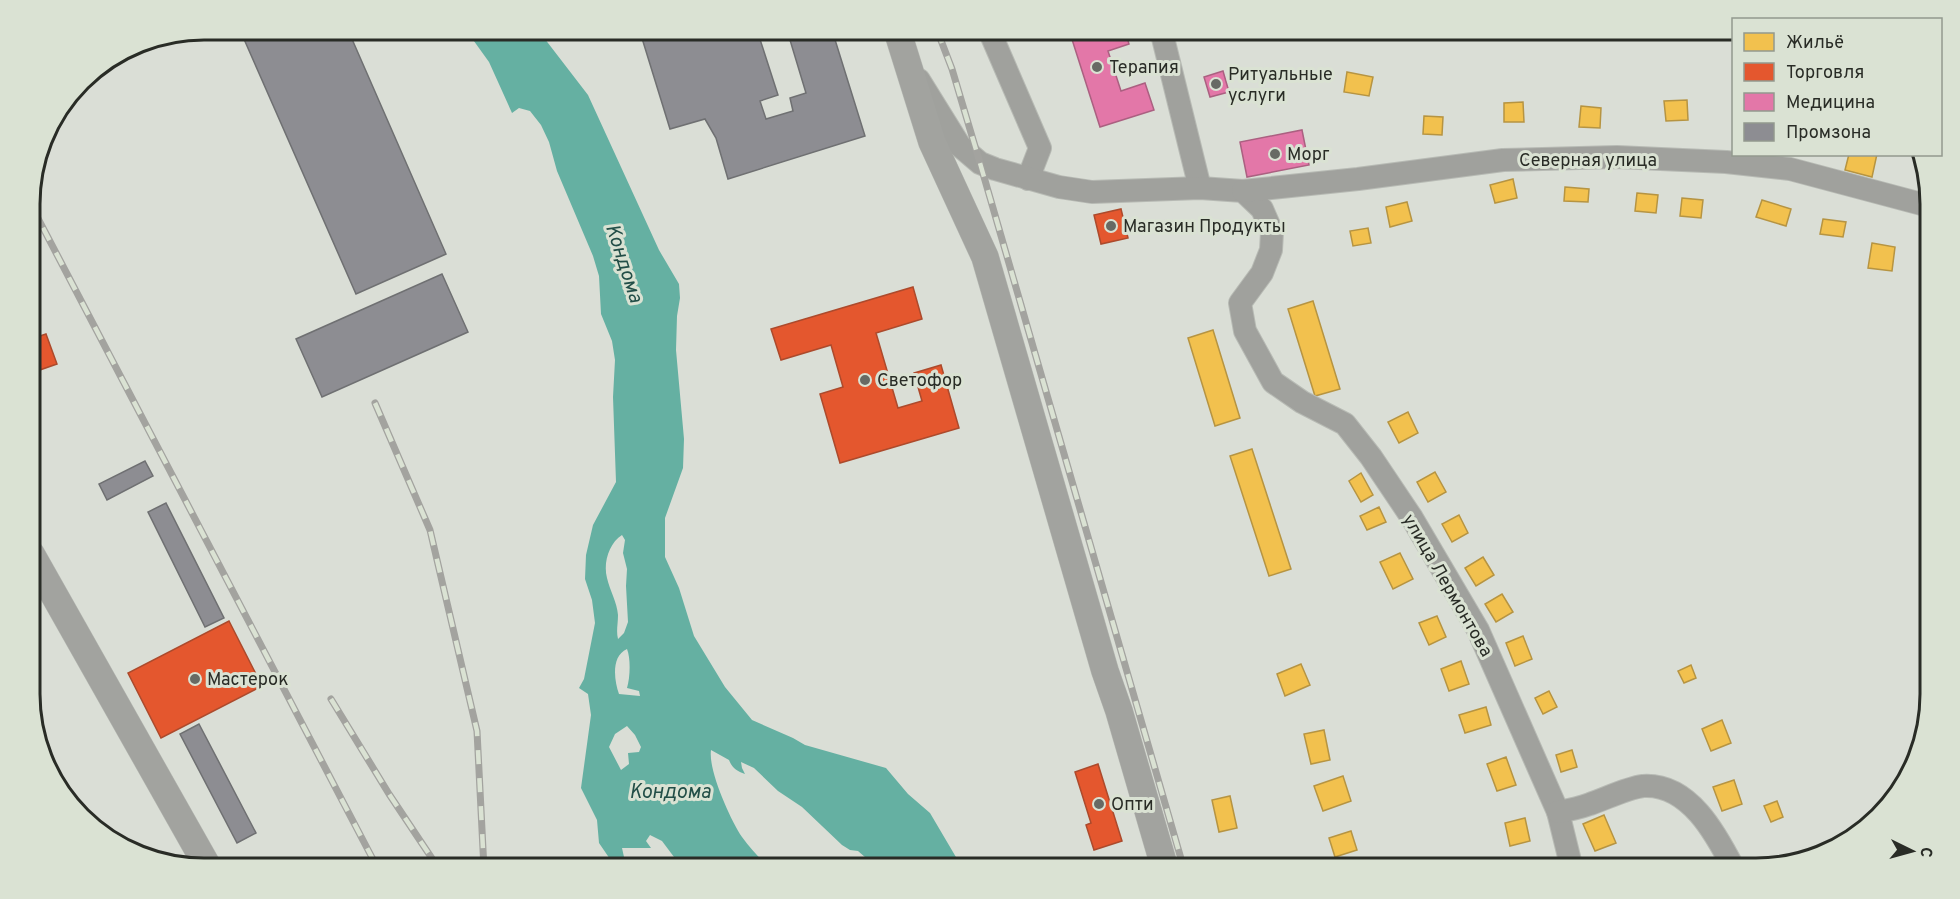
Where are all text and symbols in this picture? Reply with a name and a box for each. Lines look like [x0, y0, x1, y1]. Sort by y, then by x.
legend [1732, 18, 1942, 156]
text: Жильё [1786, 32, 1844, 55]
place label: Терапия [1109, 57, 1179, 80]
marker: Терапия [1090, 60, 1104, 74]
text: Торговля [1786, 62, 1864, 85]
place label: Ритуальные услуги [1228, 64, 1333, 108]
marker: Ритуальные услуги [1209, 77, 1223, 91]
text: Медицина [1786, 92, 1875, 115]
text: Промзона [1786, 122, 1871, 145]
place label: Морг [1287, 144, 1330, 167]
marker: Морг [1268, 147, 1282, 161]
street label: Северная улица [1519, 150, 1657, 173]
place label: Магазин Продукты [1123, 216, 1286, 239]
marker: Магазин Продукты [1104, 219, 1118, 233]
water label: Кондома [598, 221, 648, 307]
place label: Светофор [877, 370, 962, 393]
marker: Светофор [858, 373, 872, 387]
street label: улица Лермонтова [1396, 510, 1497, 661]
place label: Мастерок [207, 669, 288, 692]
marker: Мастерок [188, 672, 202, 686]
water label: Кондома [629, 780, 711, 806]
place label: Опти [1111, 794, 1154, 817]
marker: Опти [1092, 797, 1106, 811]
north arrow [1882, 821, 1942, 881]
text: С [1915, 846, 1935, 858]

